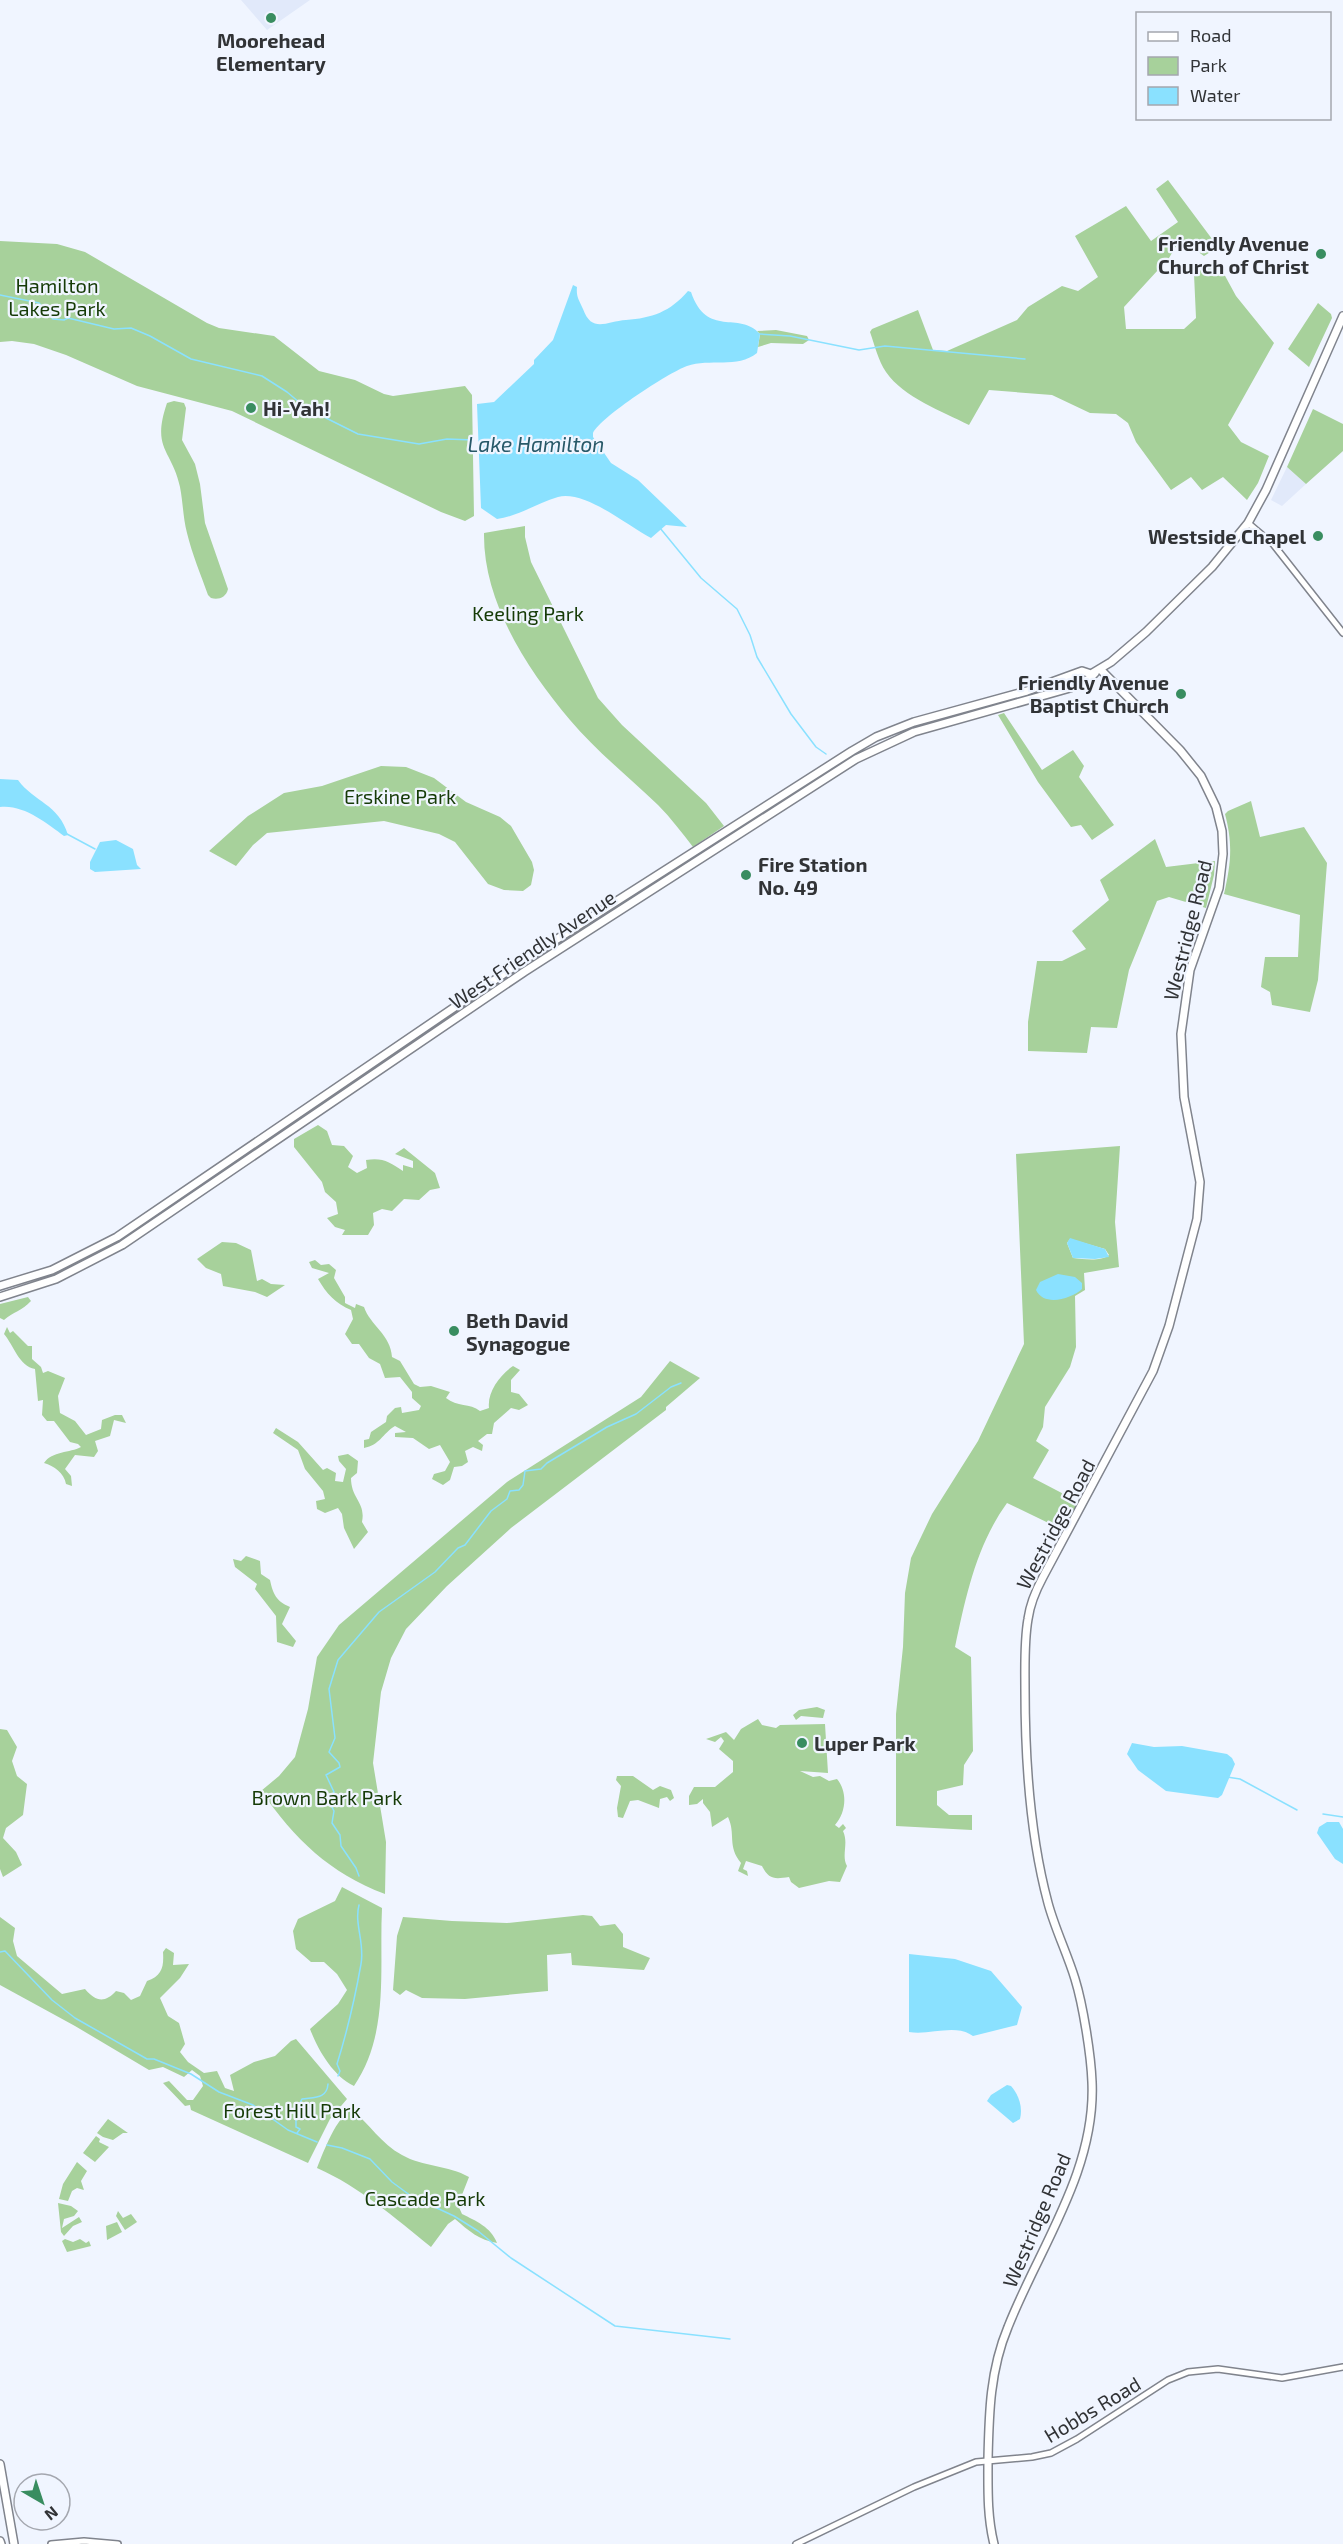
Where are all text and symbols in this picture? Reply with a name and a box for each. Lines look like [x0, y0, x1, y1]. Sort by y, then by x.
marker: Moorehead Elementary [264, 11, 278, 25]
legend [1136, 12, 1331, 120]
text: Road [1190, 24, 1231, 46]
place label: Moorehead Elementary [216, 28, 327, 76]
text: Park [1190, 54, 1227, 76]
text: Water [1190, 84, 1240, 106]
place label: Friendly Avenue Church of Christ [1158, 231, 1309, 278]
marker: Friendly Avenue Church of Christ [1314, 247, 1328, 261]
park label: Hamilton Lakes Park [8, 273, 106, 320]
place label: Hi-Yah! [263, 396, 330, 420]
marker: Hi-Yah! [244, 401, 258, 415]
water label: Lake Hamilton [468, 431, 604, 456]
place label: Westside Chapel [1148, 524, 1306, 548]
marker: Westside Chapel [1311, 529, 1325, 543]
park label: Keeling Park [472, 601, 584, 625]
place label: Friendly Avenue Baptist Church [1018, 670, 1169, 717]
marker: Friendly Avenue Baptist Church [1174, 687, 1188, 701]
park label: Erskine Park [344, 784, 456, 808]
place label: Fire Station No. 49 [758, 852, 867, 899]
street label: Westridge Road [1158, 857, 1216, 1003]
marker: Fire Station No. 49 [739, 868, 753, 882]
street label: West Friendly Avenue [444, 884, 620, 1014]
place label: Beth David Synagogue [466, 1308, 570, 1356]
marker: Beth David Synagogue [447, 1324, 461, 1338]
street label: Westridge Road [1011, 1455, 1099, 1593]
place label: Luper Park [814, 1731, 917, 1755]
marker: Luper Park [795, 1736, 809, 1750]
park label: Brown Bark Park [252, 1785, 402, 1809]
park label: Forest Hill Park [223, 2098, 361, 2122]
street label: Westridge Road [997, 2149, 1075, 2291]
park label: Cascade Park [365, 2186, 485, 2210]
street label: Hobbs Road [1039, 2371, 1145, 2447]
north arrow [12, 2472, 72, 2532]
text: N [41, 2503, 62, 2525]

